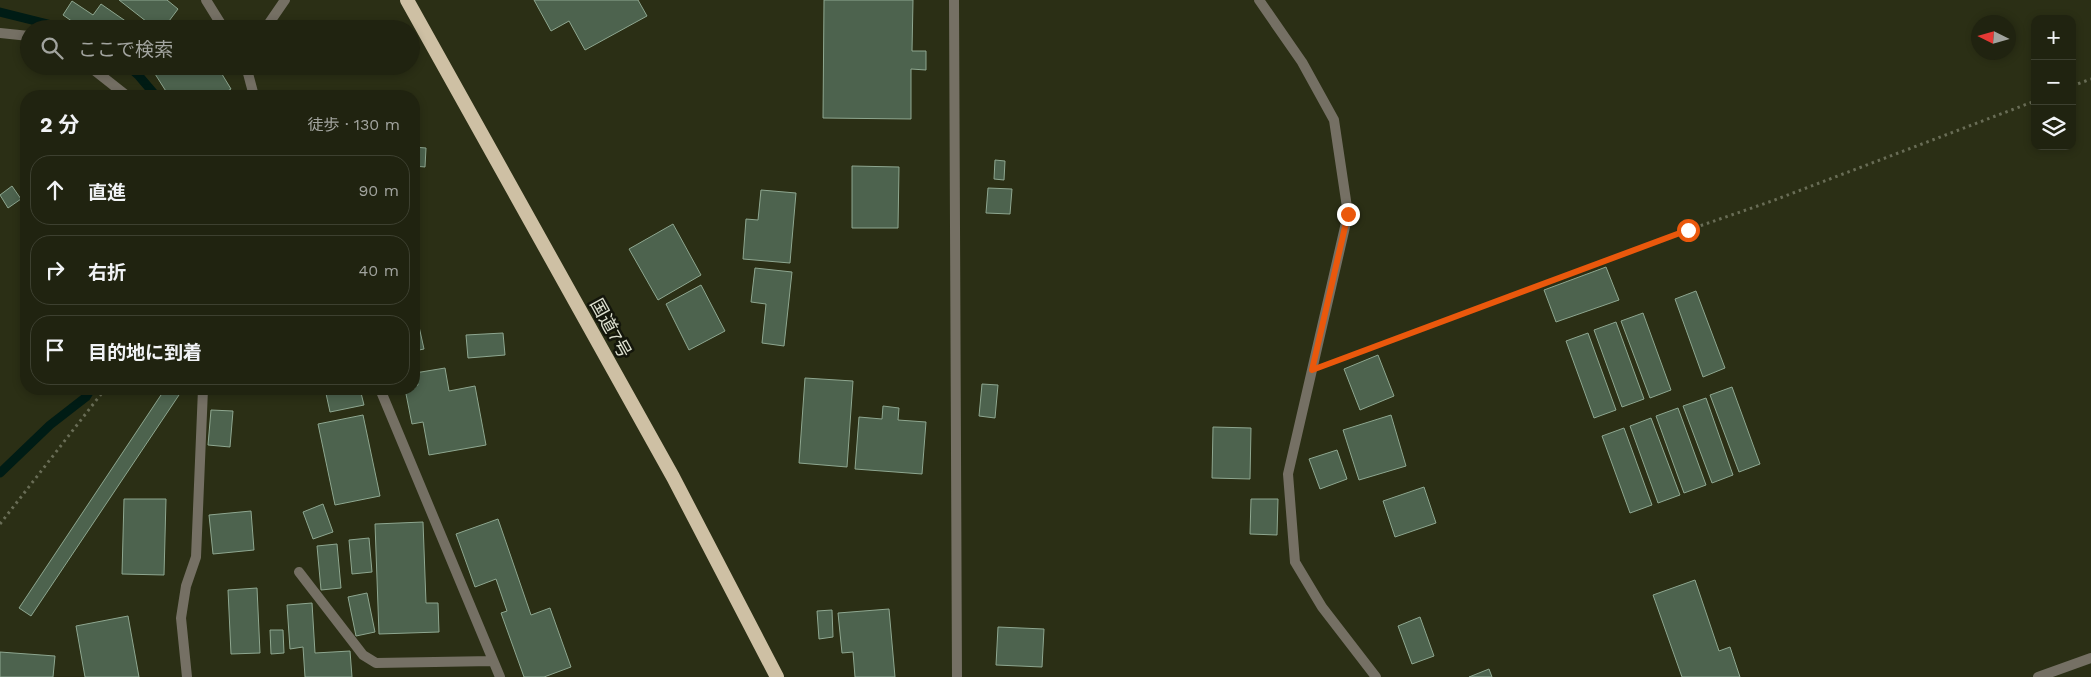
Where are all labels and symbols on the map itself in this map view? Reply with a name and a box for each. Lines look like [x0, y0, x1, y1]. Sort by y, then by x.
north arrow [1971, 15, 2016, 60]
route end [1337, 203, 1360, 226]
route start [1677, 219, 1700, 242]
street label: 国道7号 [586, 295, 636, 361]

